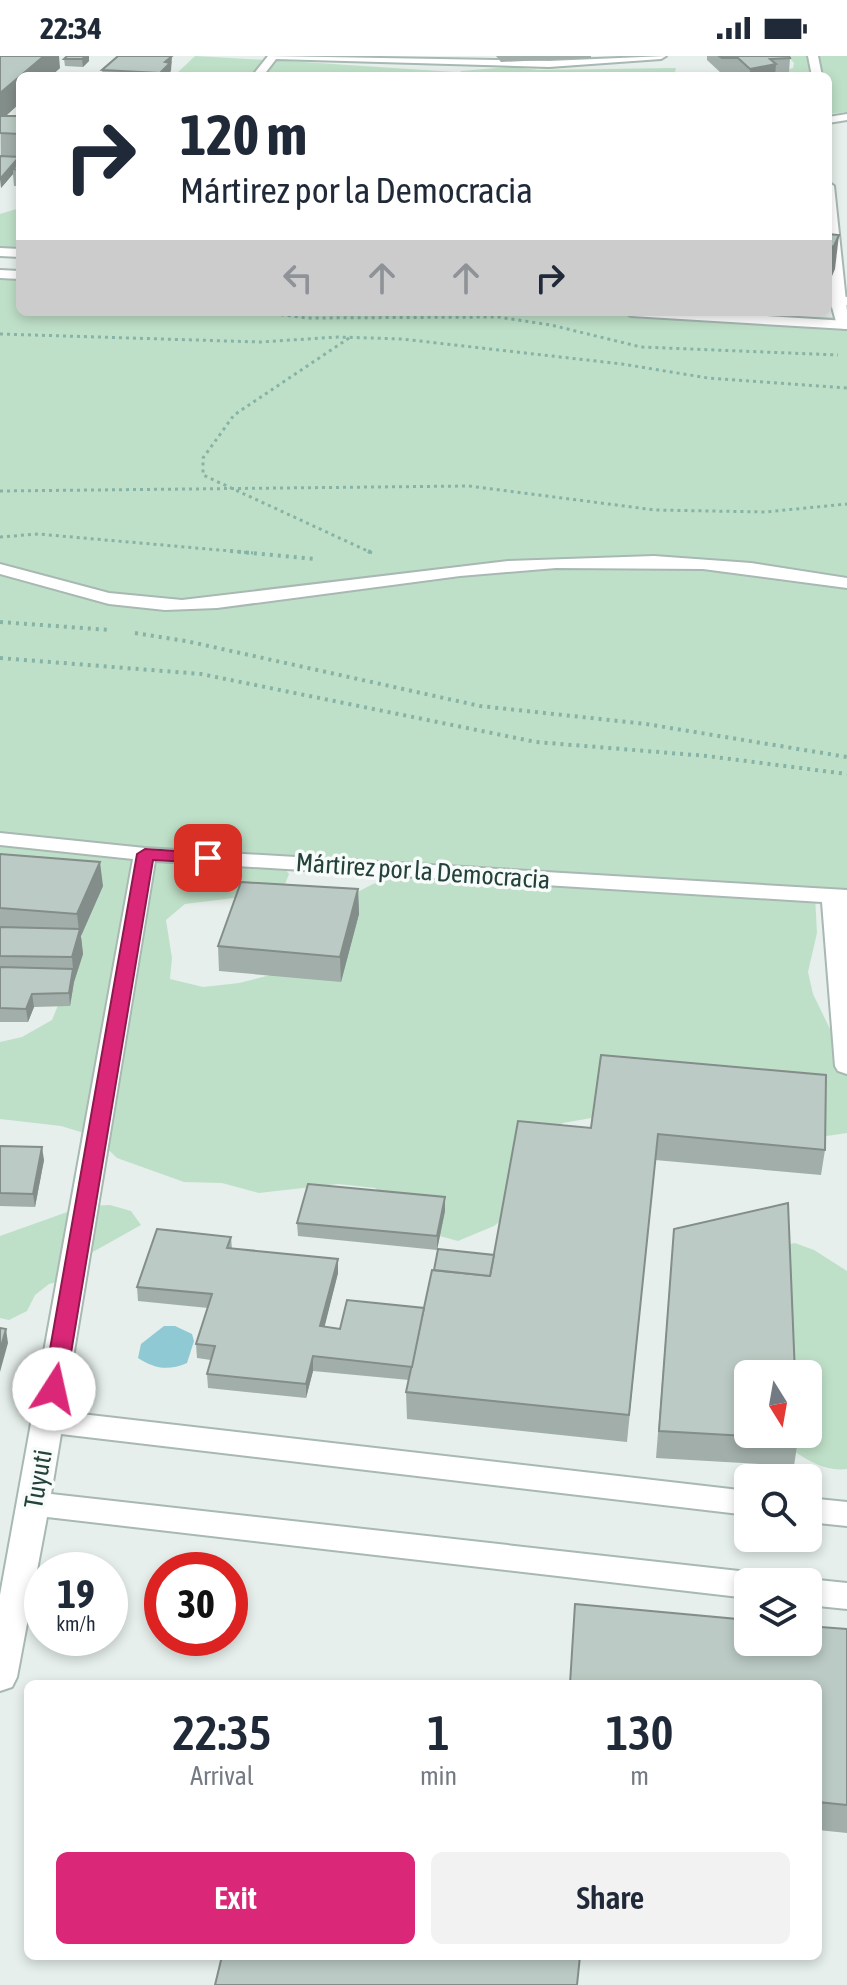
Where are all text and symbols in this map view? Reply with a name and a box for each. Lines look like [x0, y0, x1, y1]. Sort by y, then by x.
text: 22:34 [40, 11, 102, 45]
text: 120 m [180, 103, 307, 167]
icon: right [48, 104, 152, 208]
text: Mártirez por la Democracia [180, 169, 533, 211]
icon: left [276, 256, 320, 300]
icon: ahead [360, 256, 404, 300]
icon: ahead [444, 256, 488, 300]
icon: right [528, 256, 572, 300]
pin [174, 824, 242, 892]
icon: arrive [186, 836, 230, 880]
street label: Mártirez por la Democracia [295, 847, 551, 895]
position arrow [12, 1347, 96, 1431]
north arrow [734, 1360, 822, 1448]
map controls [734, 1360, 822, 1656]
street label: Tuyuti [18, 1447, 58, 1511]
button: search [734, 1464, 822, 1552]
speed limit sign: 30 [144, 1552, 248, 1656]
button: layers [734, 1568, 822, 1656]
text: 19 [57, 1571, 95, 1616]
text: km/h [56, 1612, 96, 1635]
text: 22:35 [173, 1705, 271, 1760]
text: 1 [427, 1705, 450, 1760]
text: 130 [606, 1705, 673, 1760]
text: Arrival [190, 1761, 254, 1791]
text: min [420, 1761, 457, 1791]
text: m [630, 1761, 649, 1791]
button: Exit [56, 1852, 415, 1944]
button: Share [431, 1852, 790, 1944]

